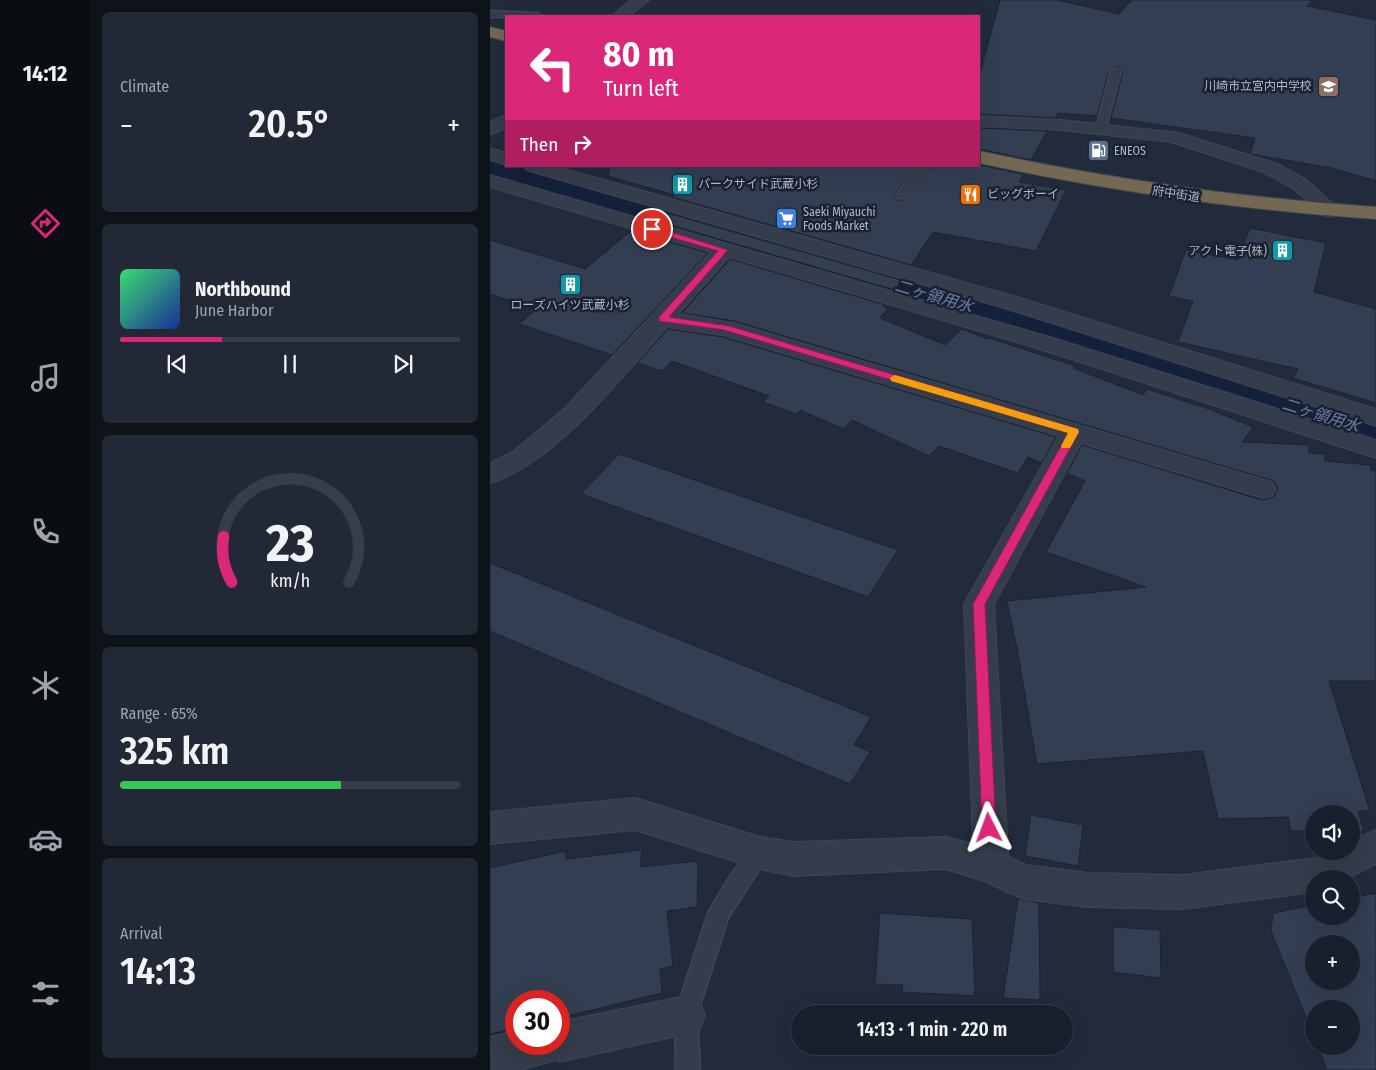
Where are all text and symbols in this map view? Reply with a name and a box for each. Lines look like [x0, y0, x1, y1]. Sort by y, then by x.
text: 80 m [603, 33, 675, 75]
icon: left [520, 35, 585, 100]
text: 14:12 [23, 60, 67, 87]
school or university icon: 川崎市立宮内中学校 [1316, 74, 1340, 98]
text: Turn left [603, 75, 679, 102]
text: Climate [120, 77, 169, 96]
place label: 川崎市立宮内中学校 [1204, 79, 1312, 93]
text: 20.5° [249, 101, 331, 147]
text: − [120, 109, 133, 142]
text: + [447, 109, 460, 142]
icon: right [568, 130, 596, 158]
text: Then [520, 133, 558, 156]
fuel station icon: ENEOS [1086, 139, 1110, 163]
place label: ENEOS [1114, 144, 1146, 158]
building icon: パークサイド武蔵小杉 [670, 172, 694, 196]
place label: パークサイド武蔵小杉 [698, 177, 818, 191]
restaurant icon: ビッグボーイ [959, 182, 983, 206]
street label: 府中街道 [1151, 183, 1201, 205]
place label: ビッグボーイ [987, 187, 1059, 201]
place label: Saeki Miyauchi Foods Market [803, 205, 876, 233]
icon: directions [28, 206, 63, 241]
supermarket icon: Saeki Miyauchi Foods Market [775, 207, 799, 231]
pin [631, 208, 673, 250]
icon: arrive [638, 215, 666, 243]
building icon: アクト電子(株) [1271, 239, 1295, 263]
place label: アクト電子(株) [1189, 244, 1267, 258]
building icon: ローズハイツ武蔵小杉 [558, 272, 582, 296]
water label: 二ヶ領用水 [893, 276, 977, 317]
text: Northbound [195, 278, 291, 301]
place label: ローズハイツ武蔵小杉 [510, 298, 630, 312]
text: June Harbor [195, 301, 273, 320]
icon: previous [163, 350, 191, 378]
icon: pause [276, 350, 304, 378]
icon: next [389, 350, 417, 378]
icon: music [28, 360, 63, 395]
water label: 二ヶ領用水 [1280, 394, 1364, 436]
text: 23 [265, 512, 314, 575]
icon: phone [28, 514, 63, 549]
text: km/h [270, 570, 310, 592]
icon: climate [28, 668, 63, 703]
text: Range · 65% [120, 704, 198, 723]
text: 325 km [120, 728, 229, 774]
position arrow [962, 801, 1014, 853]
map controls [1305, 805, 1360, 1055]
button: sound [1305, 805, 1360, 860]
icon: car [28, 822, 63, 857]
button: search [1305, 870, 1360, 925]
text: Arrival [120, 924, 162, 943]
button: + [1305, 935, 1360, 990]
text: 14:13 [120, 948, 196, 994]
icon: filters [28, 976, 63, 1011]
speed limit sign: 30 [505, 990, 570, 1055]
button: − [1305, 1000, 1360, 1055]
text: 14:13 · 1 min · 220 m [857, 1018, 1007, 1041]

